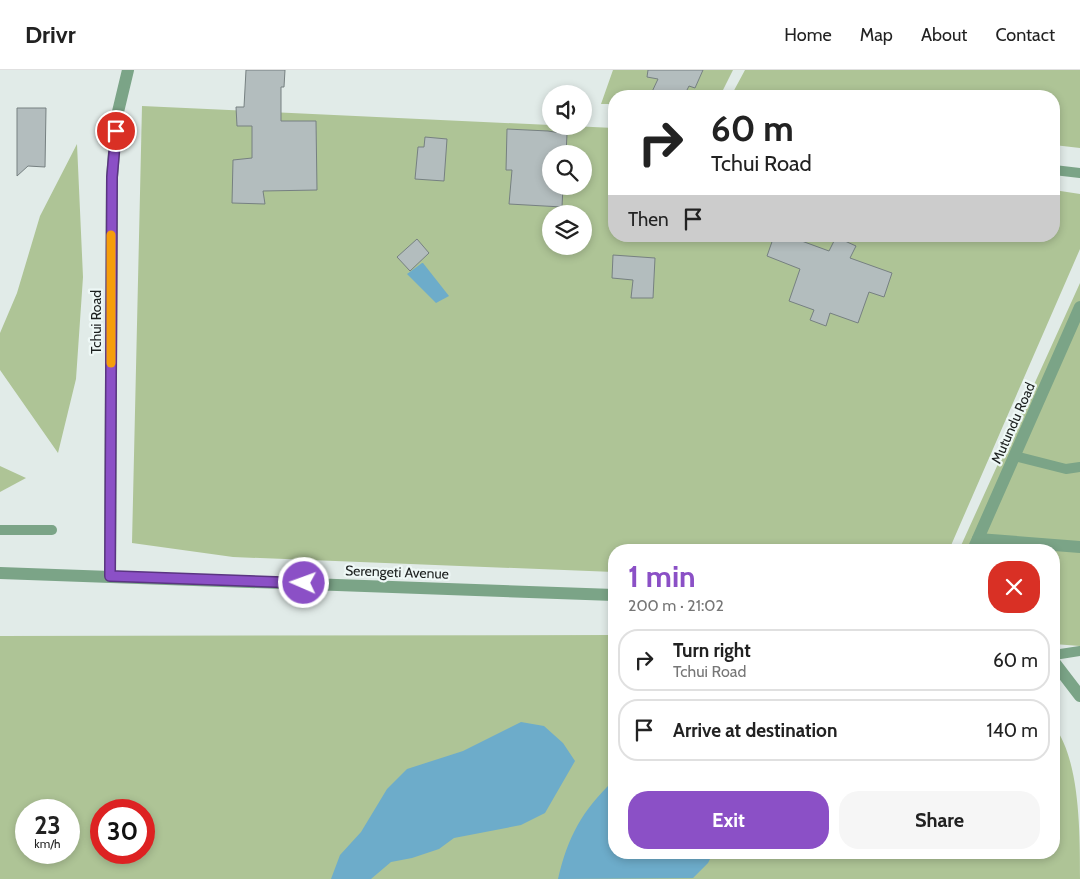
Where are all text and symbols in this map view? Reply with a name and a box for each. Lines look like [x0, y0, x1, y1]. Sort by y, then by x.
text: Drivr [25, 20, 76, 49]
text: Home [784, 24, 832, 46]
text: Map [860, 24, 893, 46]
text: About [921, 24, 967, 46]
text: Contact [995, 24, 1055, 46]
map controls [542, 85, 592, 255]
button: sound [542, 85, 592, 135]
text: 60 m [711, 107, 794, 150]
pin [95, 110, 137, 152]
icon: right [628, 110, 693, 175]
icon: arrive [102, 117, 130, 145]
button: search [542, 145, 592, 195]
text: Tchui Road [711, 150, 812, 177]
button: layers [542, 205, 592, 255]
icon: arrive [679, 205, 707, 233]
text: Then [628, 208, 669, 231]
street label: Tchui Road [87, 290, 105, 354]
street label: Mutundu Road [987, 380, 1039, 466]
position arrow [277, 556, 329, 608]
text: 1 min [628, 558, 696, 595]
street label: Serengeti Avenue [345, 561, 449, 583]
button: close [988, 561, 1040, 613]
text: 200 m · 21:02 [628, 596, 724, 615]
text: Turn right [673, 639, 751, 662]
icon: right [630, 646, 658, 674]
text: 60 m [993, 649, 1038, 672]
text: Tchui Road [673, 662, 746, 681]
icon: arrive [630, 716, 658, 744]
text: Arrive at destination [673, 719, 837, 742]
text: 140 m [987, 719, 1038, 742]
button: Exit [628, 791, 829, 849]
button: Share [839, 791, 1040, 849]
speed limit sign: 30 [90, 799, 155, 864]
text: 23 [34, 810, 61, 840]
text: km/h [34, 836, 61, 851]

